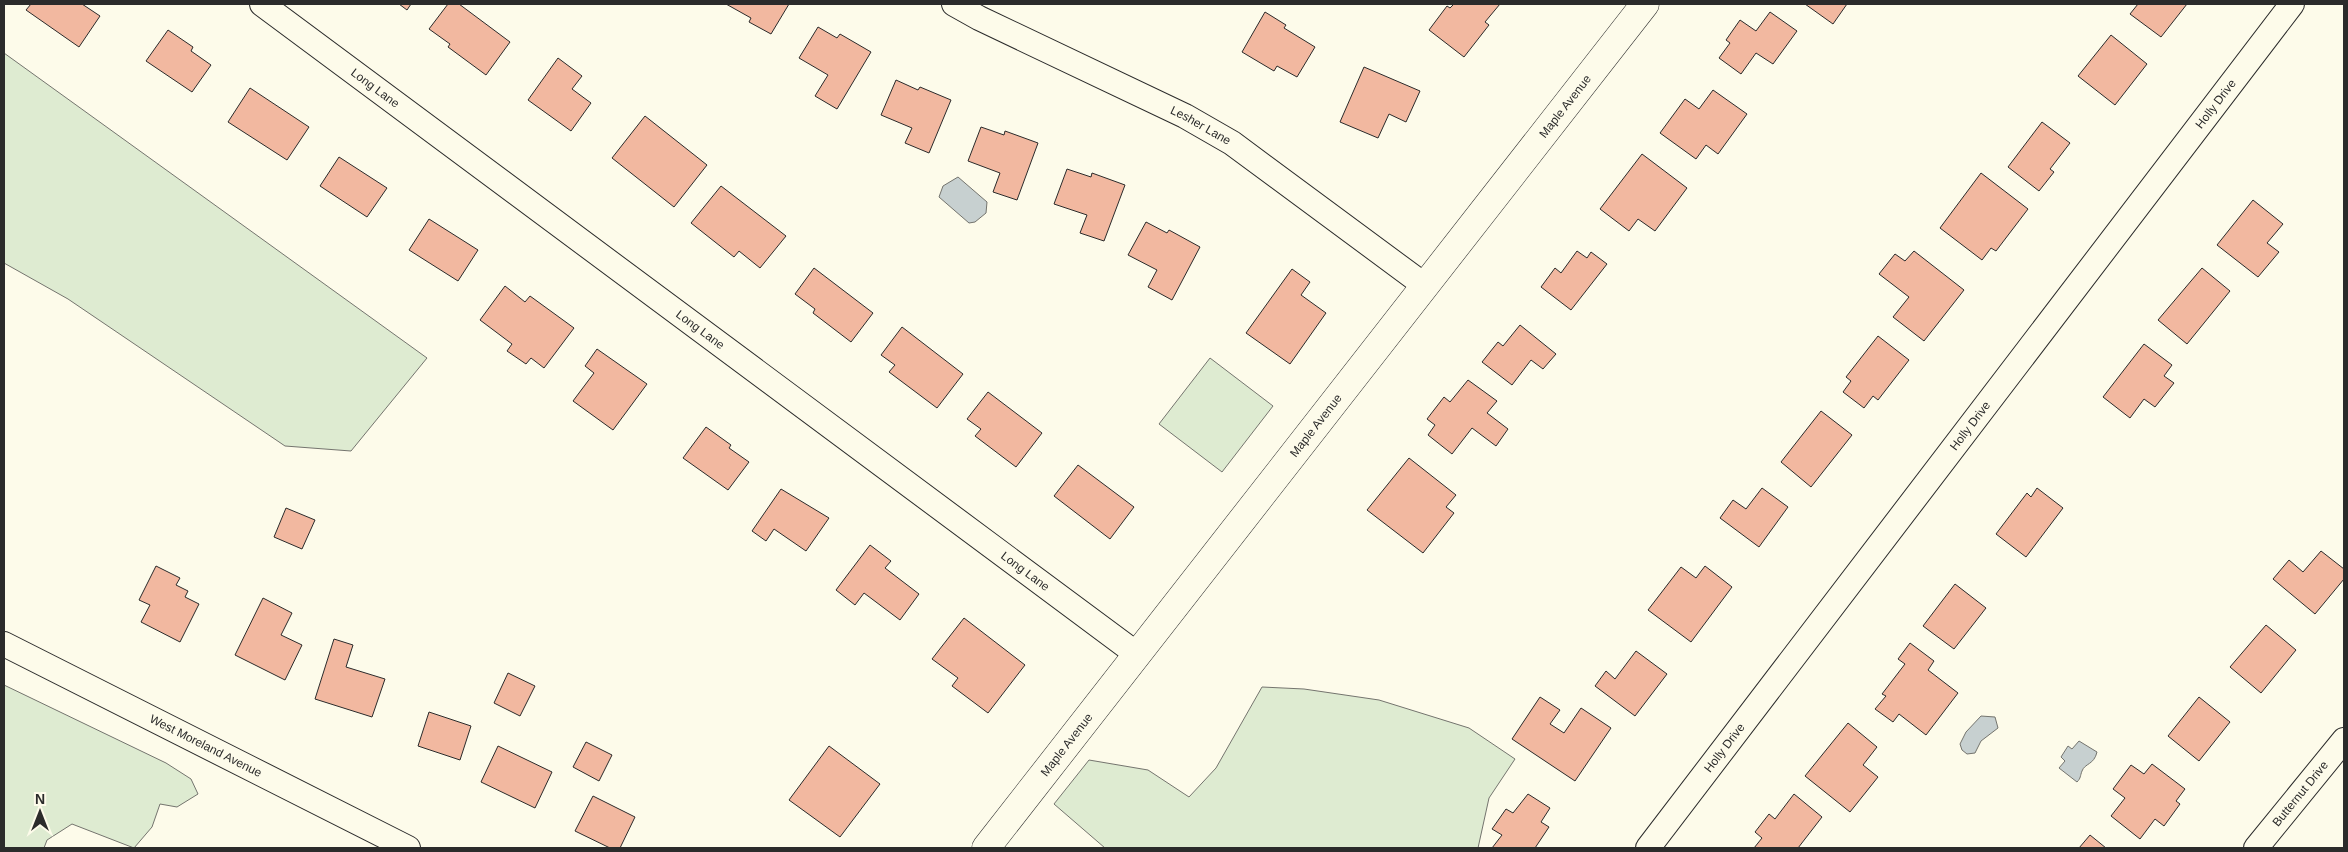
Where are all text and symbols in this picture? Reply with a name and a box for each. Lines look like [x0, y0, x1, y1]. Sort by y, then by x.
street label: Long Lane [348, 66, 402, 111]
street label: Maple Avenue [1536, 72, 1594, 141]
street label: Holly Drive [2193, 76, 2239, 131]
street label: Lesher Lane [1168, 103, 1234, 148]
street label: Long Lane [673, 307, 727, 352]
street label: Maple Avenue [1287, 391, 1345, 460]
street label: Holly Drive [1947, 398, 1993, 453]
street label: Long Lane [998, 549, 1053, 594]
street label: Maple Avenue [1038, 710, 1096, 779]
street label: West Moreland Avenue [147, 712, 264, 780]
street label: Holly Drive [1701, 720, 1748, 775]
street label: Butternut Drive [2269, 758, 2331, 829]
north arrow [15, 787, 65, 837]
text: N [35, 791, 45, 807]

